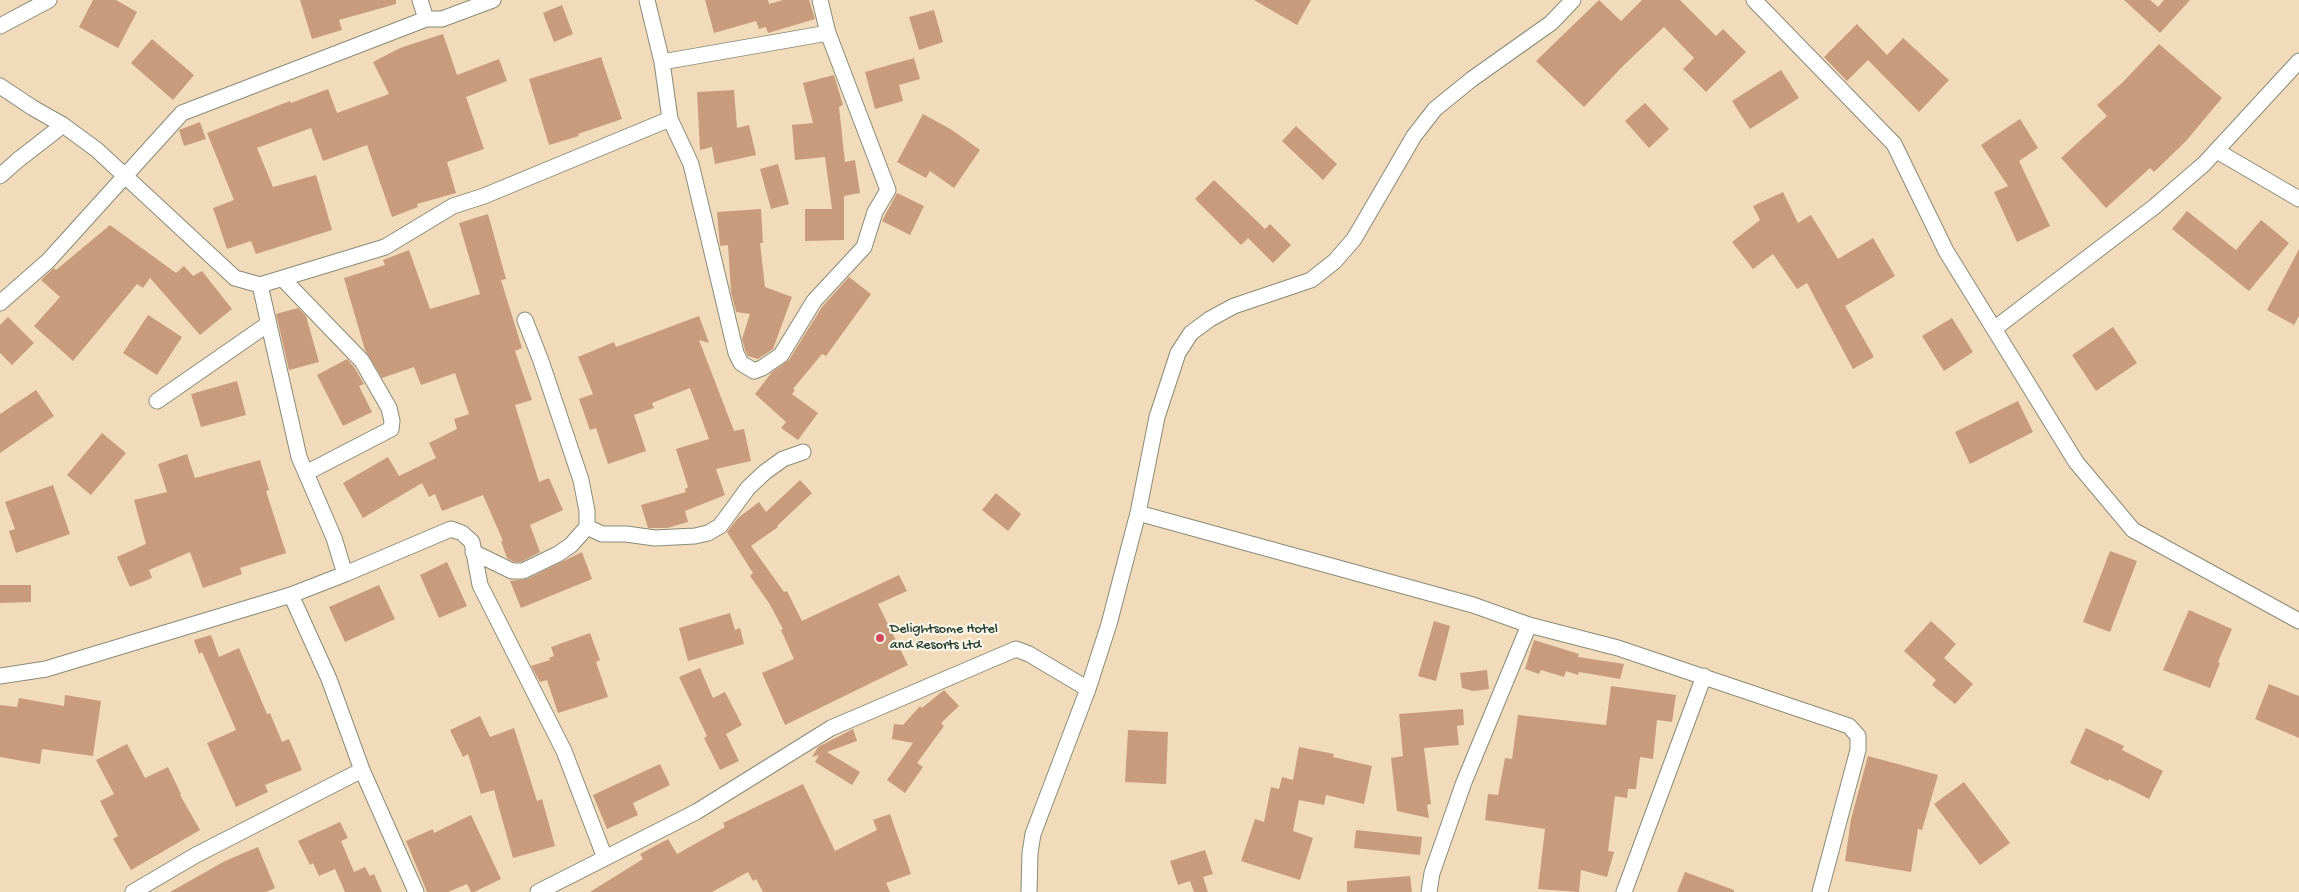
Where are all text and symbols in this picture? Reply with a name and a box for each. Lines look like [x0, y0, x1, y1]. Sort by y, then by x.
place label: Delightsome Hotel and Resorts Ltd [890, 622, 998, 654]
marker: Delightsome Hotel and Resorts Ltd [874, 632, 886, 644]

